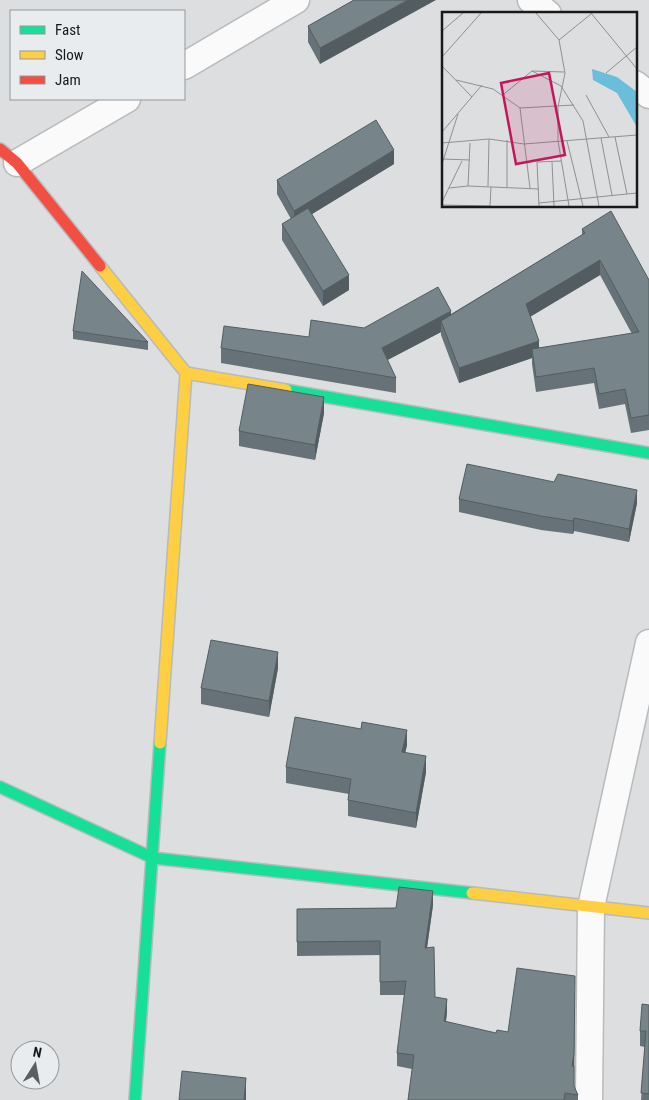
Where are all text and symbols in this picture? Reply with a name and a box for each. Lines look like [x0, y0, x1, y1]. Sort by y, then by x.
legend [10, 10, 185, 100]
inset map [442, 12, 636, 208]
text: Fast [55, 21, 80, 39]
text: Slow [55, 46, 84, 64]
text: Jam [55, 71, 81, 89]
north arrow [10, 1040, 60, 1090]
text: N [32, 1044, 43, 1061]

